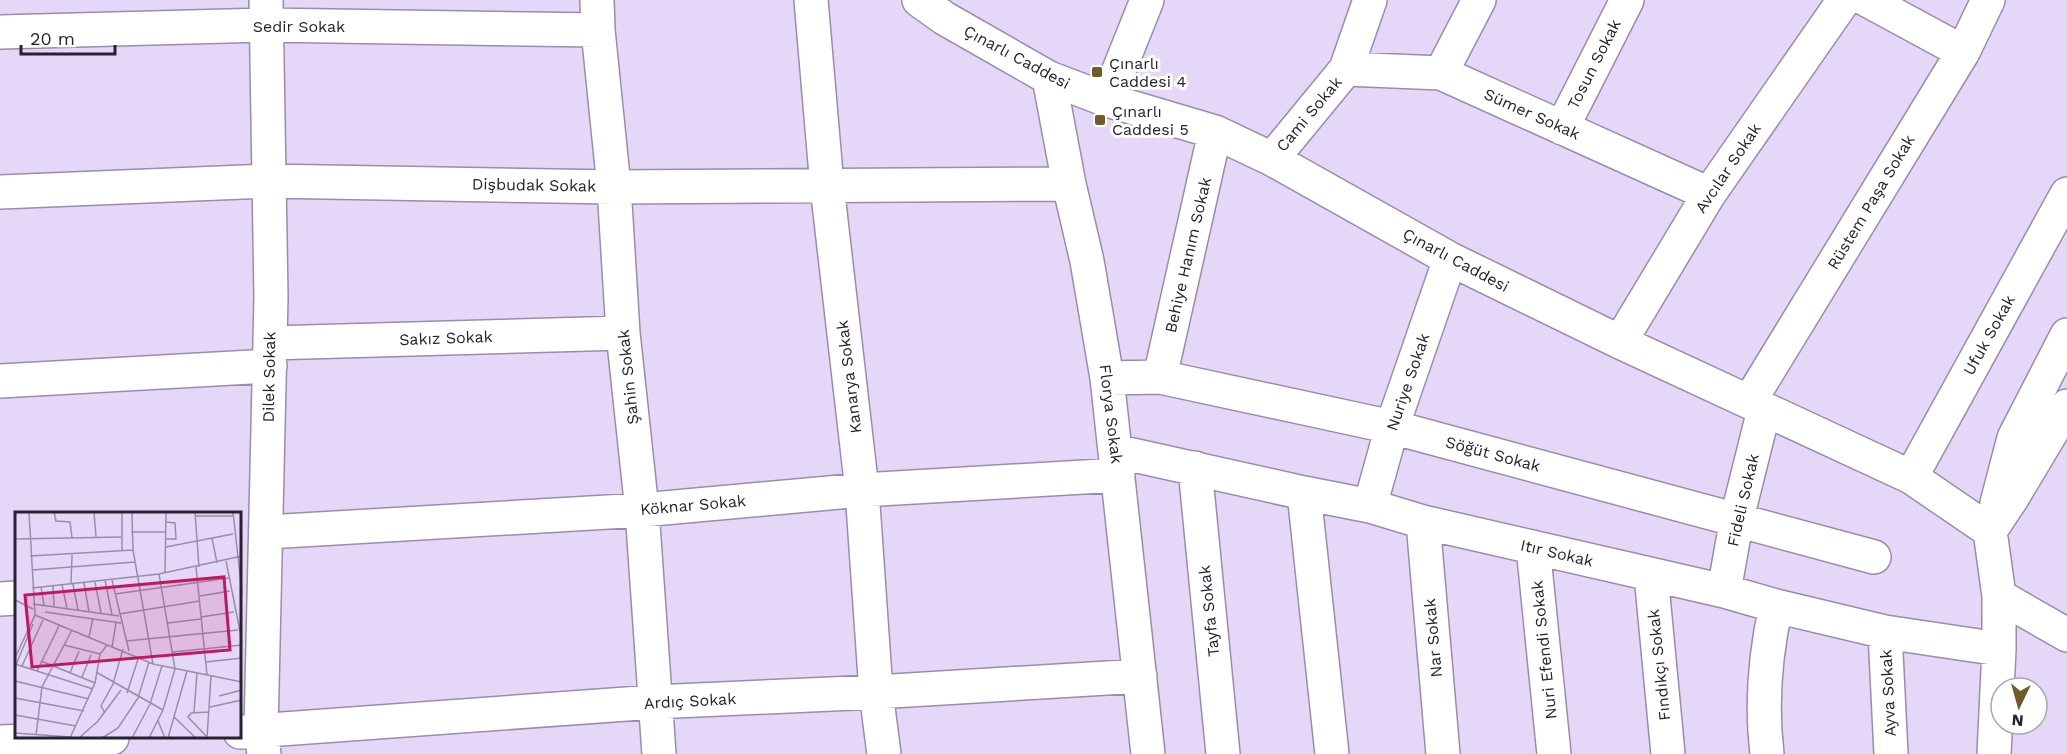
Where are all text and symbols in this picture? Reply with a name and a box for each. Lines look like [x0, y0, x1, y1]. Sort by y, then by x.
street label: Tosun Sokak [1563, 16, 1625, 112]
street label: Sedir Sokak [253, 17, 345, 36]
scale bar [21, 18, 116, 56]
street label: Çınarlı Caddesi [961, 21, 1073, 93]
text: 20 m [30, 28, 75, 49]
place label: Çınarlı Caddesi 4 [1109, 54, 1186, 91]
marker: Çınarlı Caddesi 4 [1090, 65, 1104, 79]
street label: Cami Sokak [1272, 73, 1346, 155]
street label: Sümer Sokak [1481, 84, 1583, 144]
place label: Çınarlı Caddesi 5 [1112, 102, 1189, 139]
marker: Çınarlı Caddesi 5 [1093, 113, 1107, 127]
street label: Avcılar Sokak [1691, 120, 1765, 216]
street label: Rüstem Paşa Sokak [1823, 131, 1919, 273]
street label: Dişbudak Sokak [472, 174, 596, 196]
street label: Behiye Hanım Sokak [1161, 175, 1215, 335]
street label: Çınarlı Caddesi [1400, 224, 1512, 296]
street label: Ufuk Sokak [1959, 292, 2019, 378]
street label: Kanarya Sokak [833, 319, 865, 435]
street label: Sakız Sokak [399, 327, 493, 349]
street label: Şahin Sokak [614, 328, 642, 426]
street label: Dilek Sokak [259, 331, 279, 423]
street label: Nuriye Sokak [1382, 331, 1434, 433]
street label: Florya Sokak [1095, 363, 1127, 465]
street label: Söğüt Sokak [1444, 432, 1542, 476]
street label: Fideli Sokak [1723, 452, 1763, 548]
street label: Köknar Sokak [639, 491, 747, 519]
inset map [15, 512, 242, 739]
street label: Itır Sokak [1519, 535, 1595, 571]
street label: Tayfa Sokak [1195, 564, 1223, 658]
street label: Nuri Efendi Sokak [1527, 580, 1561, 720]
street label: Nar Sokak [1420, 598, 1446, 678]
street label: Fındıkçı Sokak [1644, 608, 1674, 722]
street label: Ayva Sokak [1876, 649, 1900, 737]
north arrow [1989, 676, 2049, 736]
street label: Ardıç Sokak [643, 689, 737, 713]
text: N [2011, 710, 2024, 730]

